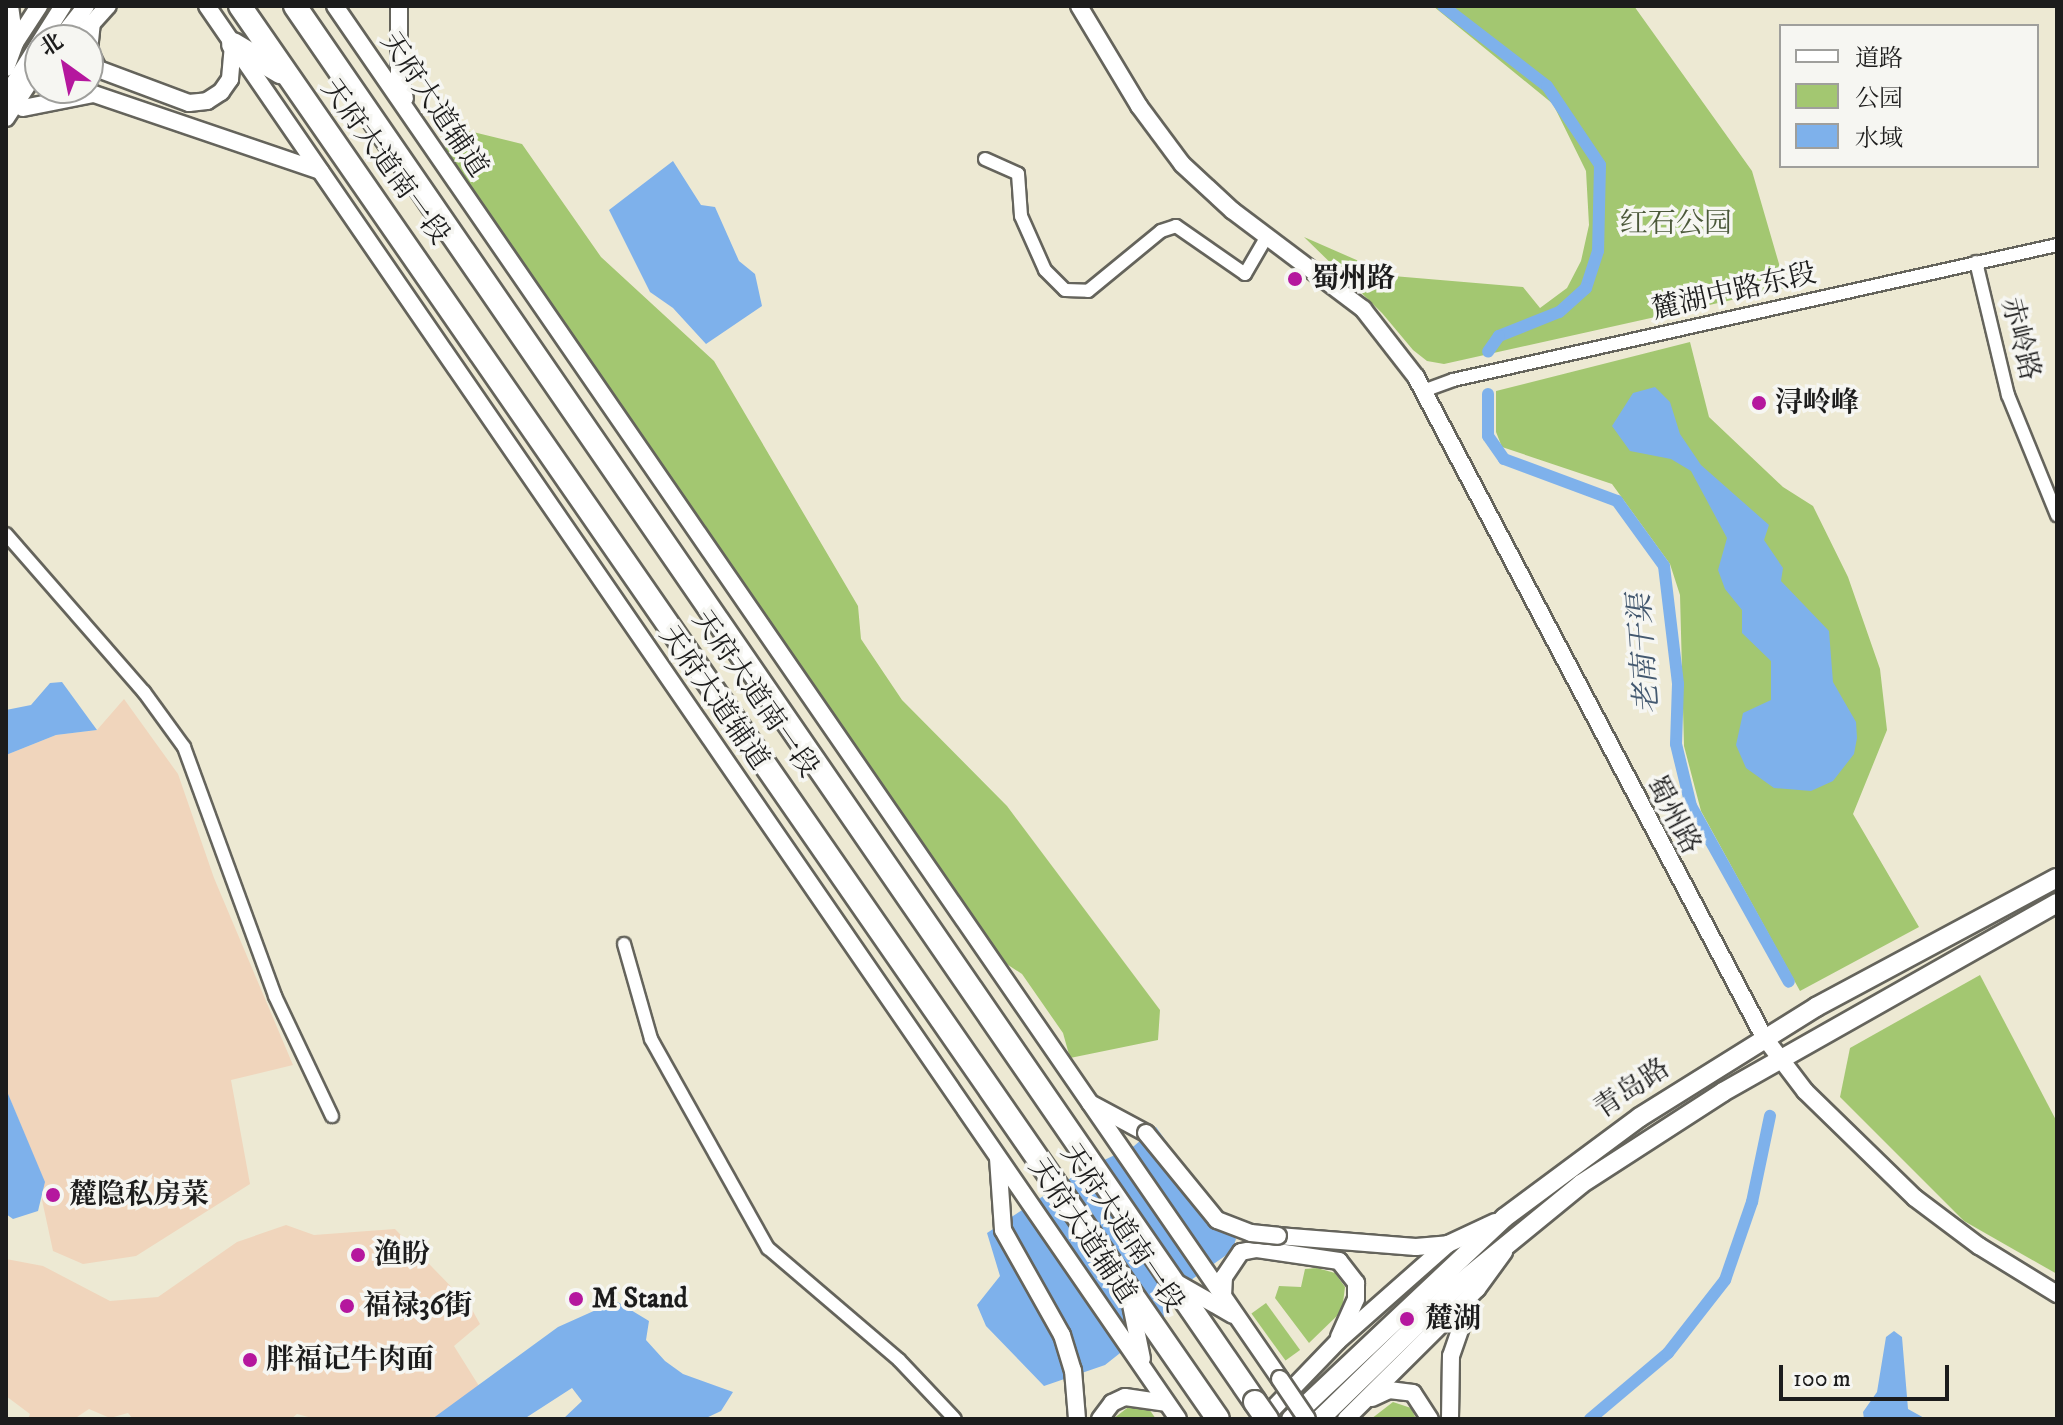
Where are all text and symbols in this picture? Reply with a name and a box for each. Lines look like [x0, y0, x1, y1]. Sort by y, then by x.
north arrow [24, 24, 104, 104]
legend [1779, 24, 2039, 168]
street label: 天府大道辅道 [373, 26, 495, 184]
text: 北 [35, 28, 68, 62]
text: 道路 [1855, 44, 1903, 74]
street label: 天府大道南一段 [314, 73, 456, 251]
text: 公园 [1855, 84, 1903, 114]
text: 水域 [1855, 124, 1903, 154]
park label: 红石公园 [1620, 207, 1732, 241]
street label: 麓湖中路东段 [1648, 257, 1820, 327]
place label: 蜀州路 [1311, 262, 1395, 296]
marker: 蜀州路 [1286, 270, 1304, 288]
street label: 赤岭路 [1994, 294, 2046, 384]
place label: 浔岭峰 [1775, 386, 1859, 420]
marker: 浔岭峰 [1750, 394, 1768, 412]
water label: 老南干渠 [1623, 593, 1667, 715]
street label: 天府大道南一段 [685, 604, 825, 784]
street label: 天府大道辅道 [652, 620, 776, 776]
street label: 蜀州路 [1638, 770, 1708, 860]
street label: 青岛路 [1588, 1052, 1676, 1126]
street label: 天府大道南一段 [1053, 1137, 1191, 1319]
street label: 天府大道辅道 [1021, 1152, 1143, 1310]
place label: 麓隐私房菜 [69, 1178, 209, 1212]
marker: 麓隐私房菜 [44, 1186, 62, 1204]
place label: 渔盼 [374, 1238, 430, 1272]
marker: 渔盼 [349, 1246, 367, 1264]
place label: M Stand [592, 1282, 688, 1316]
place label: 福禄36街 [363, 1289, 472, 1323]
marker: M Stand [567, 1290, 585, 1308]
marker: 福禄36街 [338, 1297, 356, 1315]
place label: 麓湖 [1425, 1302, 1481, 1336]
marker: 麓湖 [1396, 1308, 1418, 1330]
place label: 胖福记牛肉面 [266, 1343, 434, 1377]
scale bar [1783, 1349, 1953, 1399]
marker: 胖福记牛肉面 [241, 1351, 259, 1369]
text: 100 m [1793, 1364, 1851, 1394]

